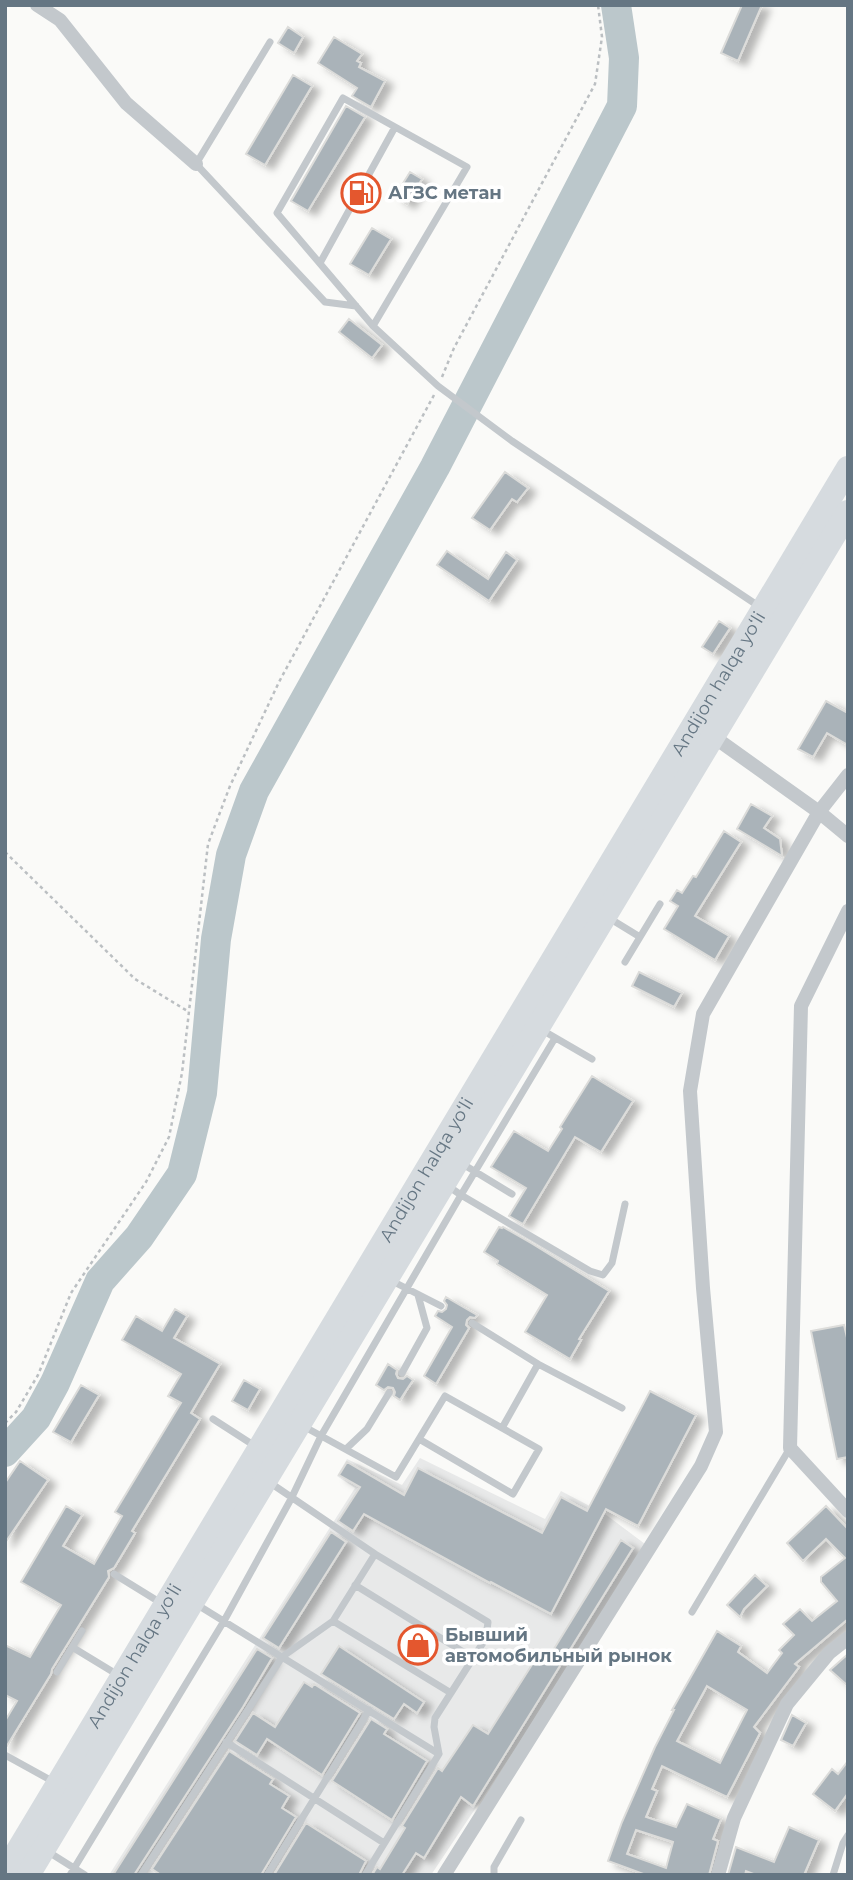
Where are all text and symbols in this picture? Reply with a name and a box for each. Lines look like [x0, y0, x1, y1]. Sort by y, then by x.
fuel station icon: АГЗС метан [340, 172, 382, 214]
place label: АГЗС метан [388, 182, 502, 204]
street label: Andijon halqa yo‘li [667, 608, 770, 760]
street label: Andijon halqa yo‘li [375, 1094, 478, 1246]
street label: Andijon halqa yo‘li [83, 1580, 187, 1732]
shop icon: Бывший автомобильный рынок [397, 1624, 439, 1666]
place label: Бывший автомобильный рынок [445, 1624, 672, 1667]

